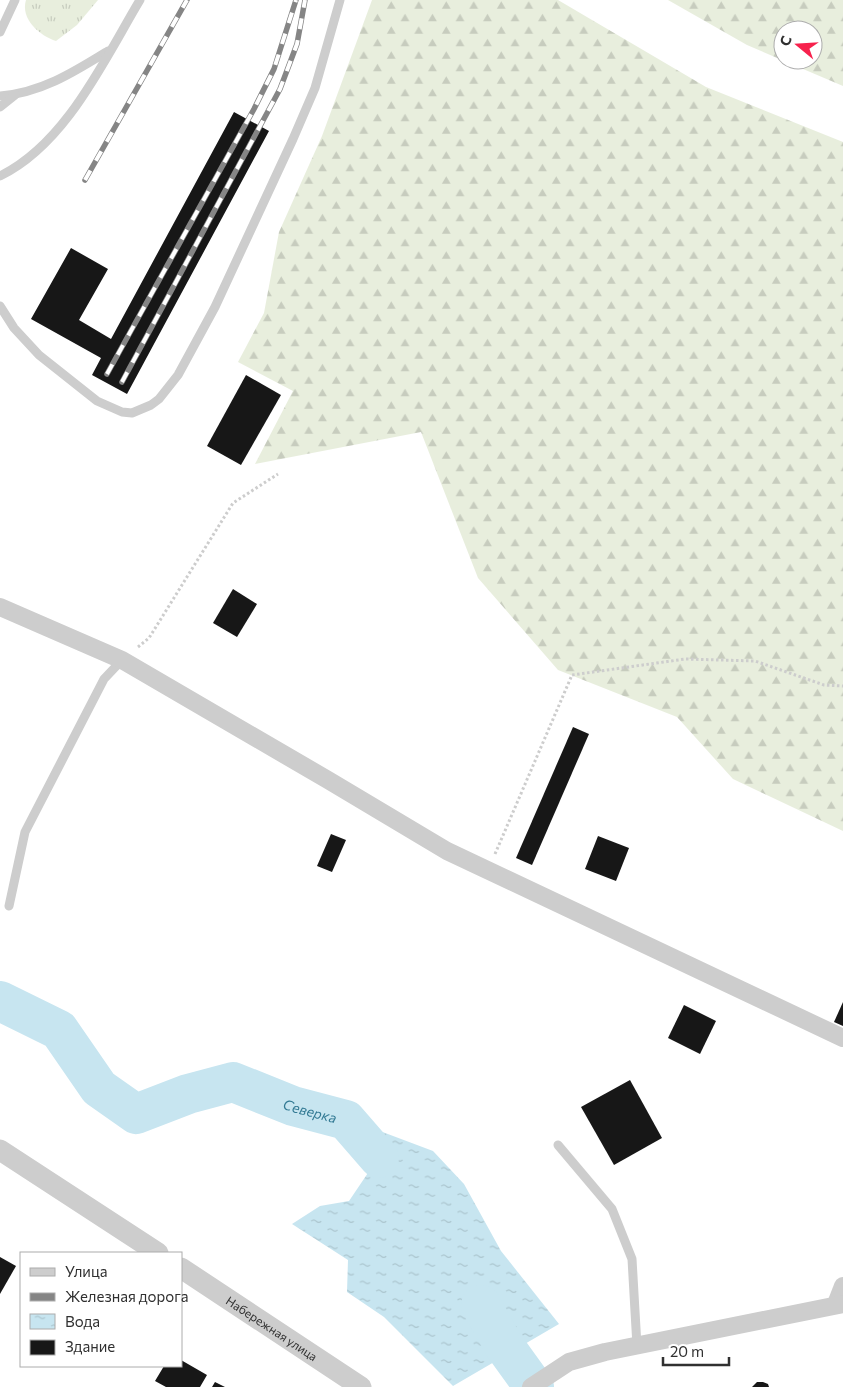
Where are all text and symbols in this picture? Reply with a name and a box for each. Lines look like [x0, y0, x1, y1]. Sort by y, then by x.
north arrow [773, 20, 823, 70]
text: С [776, 34, 795, 48]
water label: Северка [281, 1095, 339, 1126]
legend [20, 1252, 182, 1367]
text: Улица [65, 1262, 107, 1280]
text: Железная дорога [65, 1287, 189, 1305]
street label: Набережная улица [224, 1293, 320, 1363]
text: Вода [65, 1312, 100, 1330]
scale bar [663, 1334, 729, 1366]
text: Здание [65, 1337, 115, 1355]
text: 20 m [670, 1342, 704, 1360]

